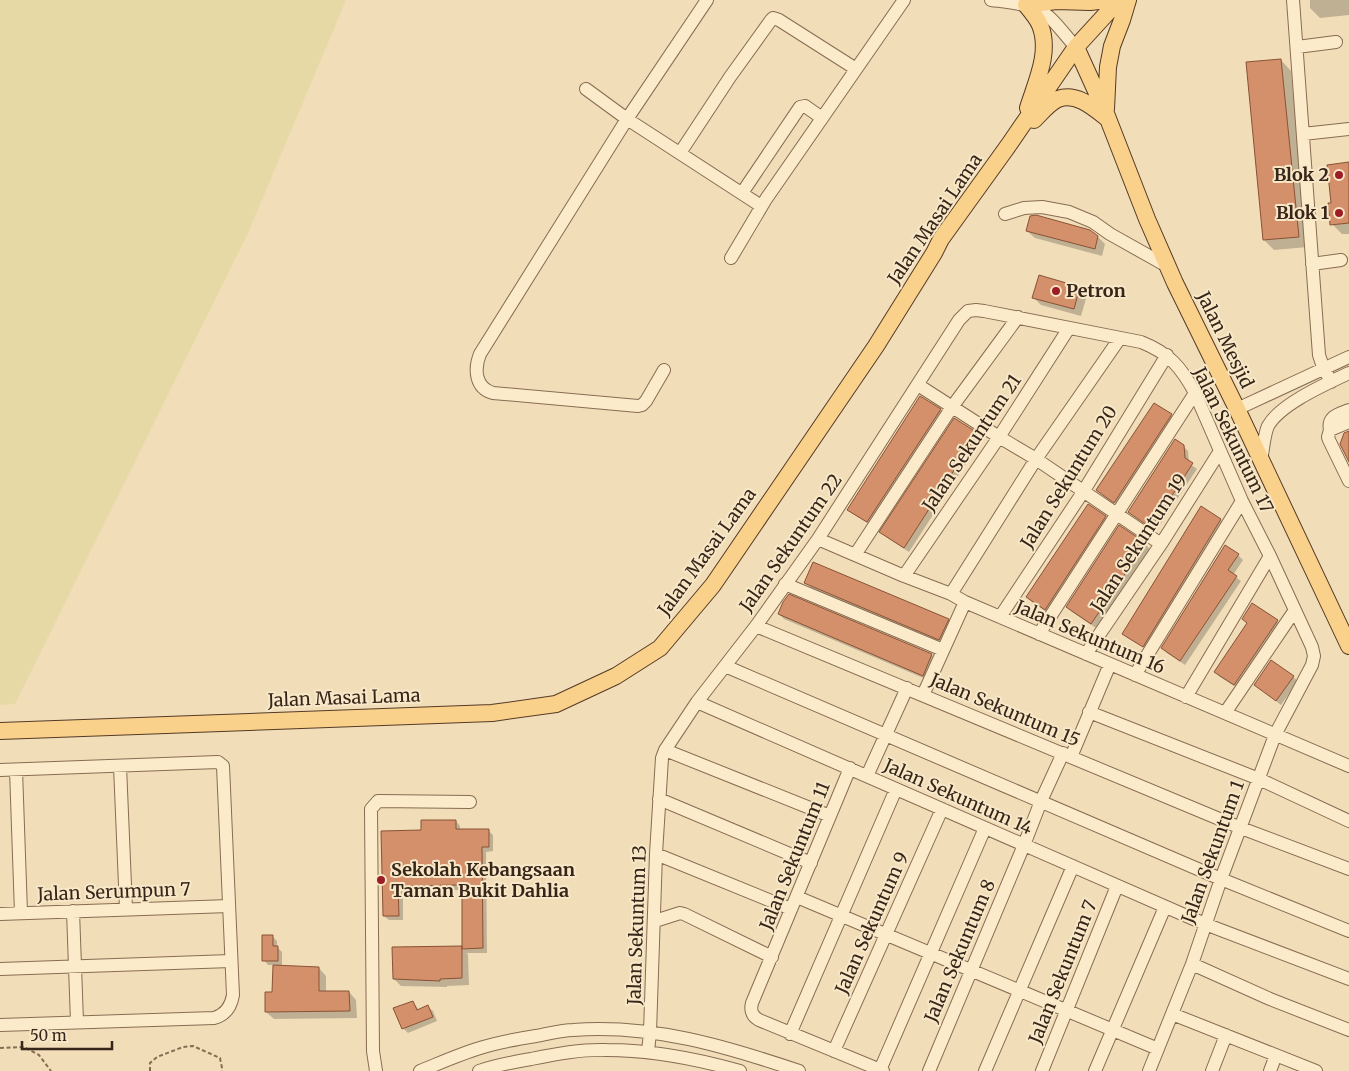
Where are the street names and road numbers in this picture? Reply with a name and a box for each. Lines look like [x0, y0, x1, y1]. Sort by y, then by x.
street label: Jalan Masai Lama [882, 149, 987, 289]
street label: Jalan Mesjid [1192, 287, 1259, 392]
street label: Jalan Sekuntum 17 [1188, 362, 1279, 517]
street label: Jalan Sekuntum 21 [917, 370, 1026, 517]
street label: Jalan Sekuntum 20 [1015, 401, 1122, 553]
street label: Jalan Sekuntum 22 [734, 469, 847, 617]
street label: Jalan Sekuntum 19 [1085, 469, 1192, 617]
street label: Jalan Masai Lama [652, 483, 761, 621]
street label: Jalan Sekuntum 16 [1011, 594, 1169, 679]
street label: Jalan Sekuntum 15 [926, 667, 1083, 751]
street label: Jalan Masai Lama [266, 683, 421, 712]
street label: Jalan Sekuntum 14 [879, 753, 1036, 840]
street label: Jalan Sekuntum 1 [1176, 777, 1249, 927]
street label: Jalan Sekuntum 11 [754, 778, 835, 934]
street label: Jalan Sekuntum 13 [622, 845, 651, 1006]
street label: Jalan Sekuntum 9 [829, 848, 913, 998]
street label: Jalan Sekuntum 8 [919, 876, 1000, 1027]
street label: Jalan Serumpun 7 [36, 877, 191, 906]
street label: Jalan Sekuntum 7 [1023, 897, 1102, 1048]

